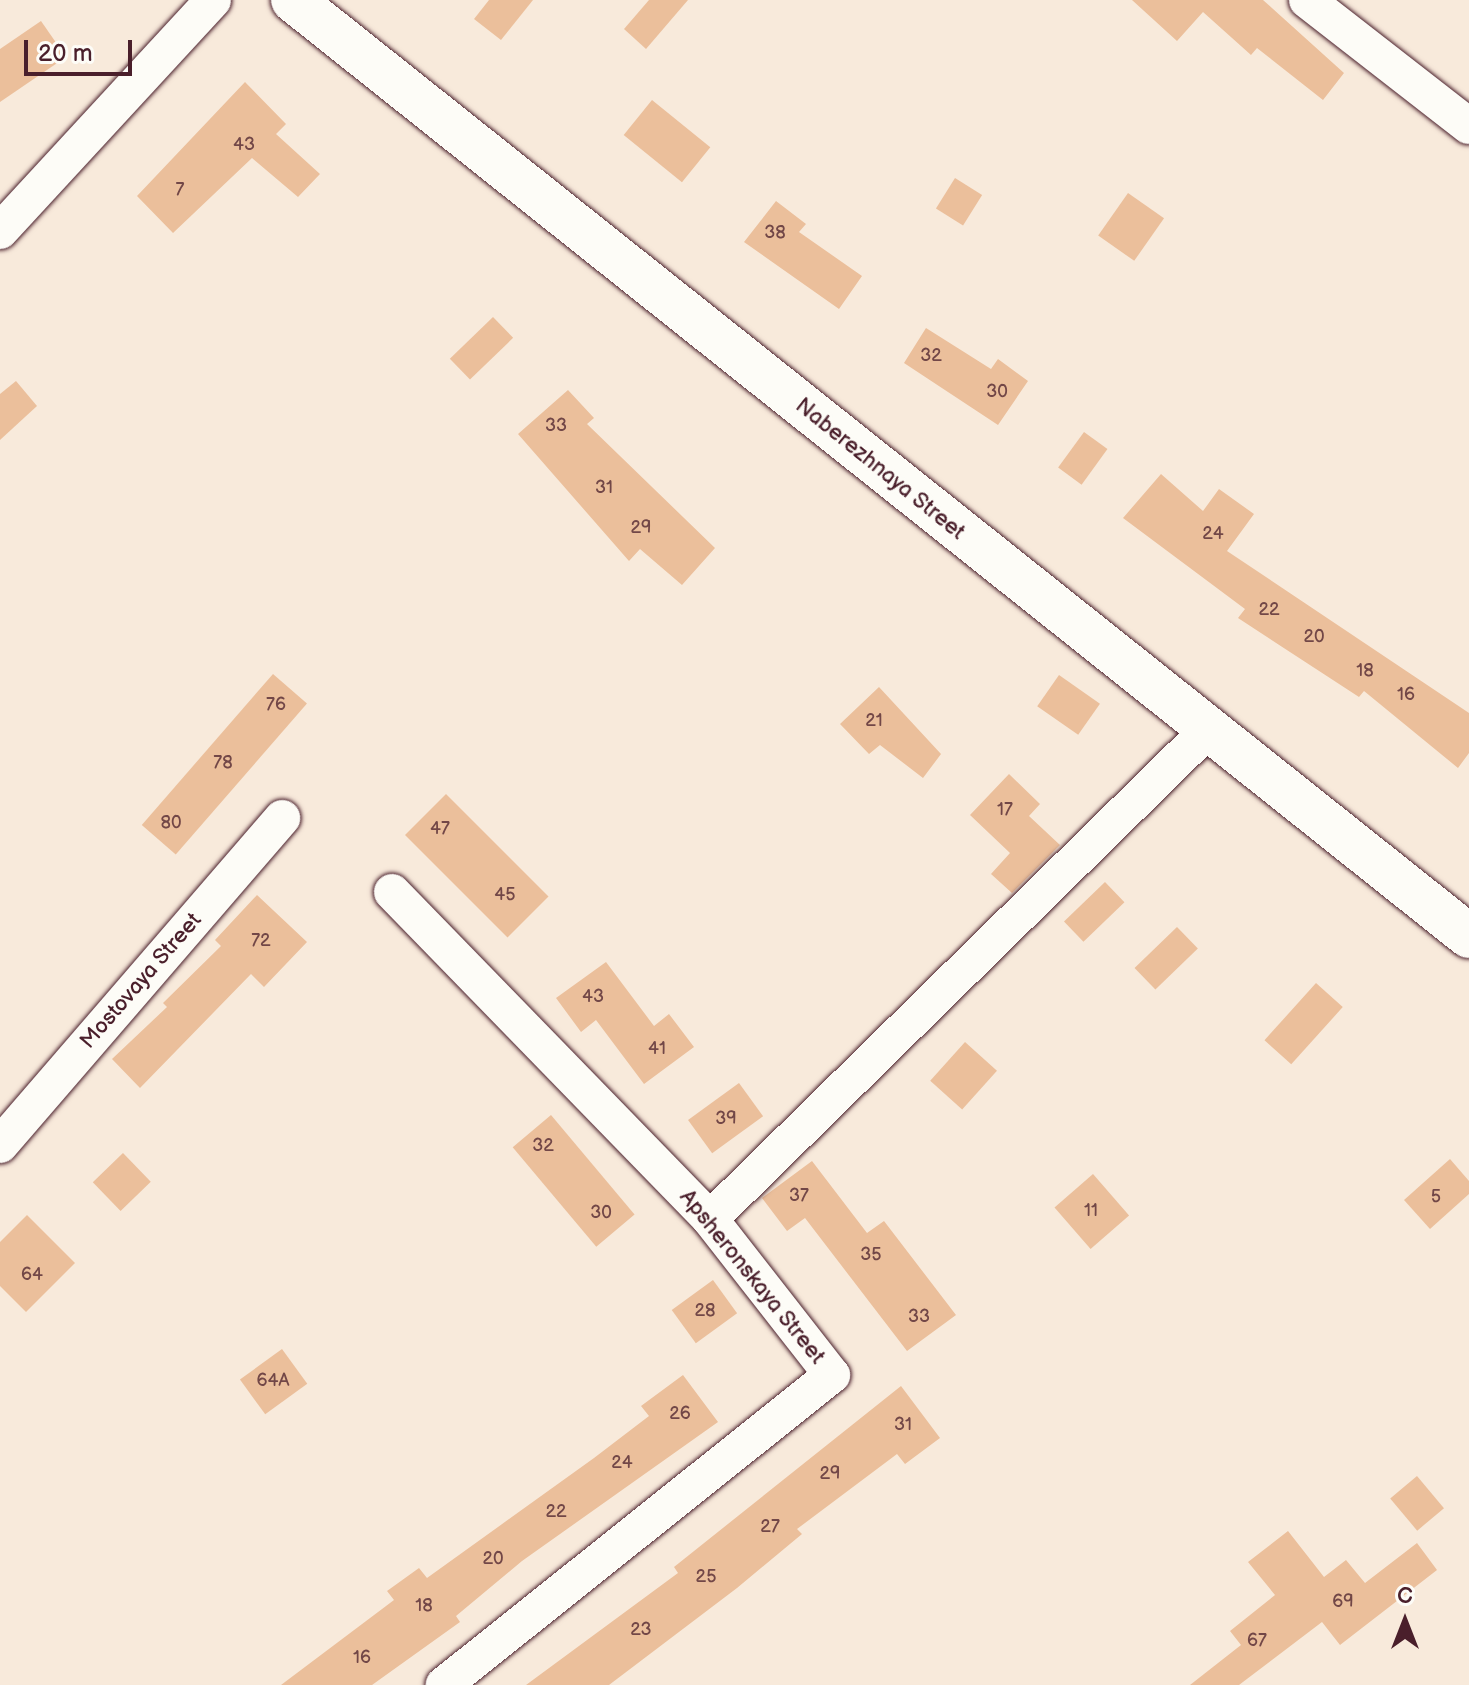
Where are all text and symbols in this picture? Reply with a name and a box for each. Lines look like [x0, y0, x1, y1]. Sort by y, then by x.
scale bar [28, 24, 136, 74]
text: 20 m [38, 39, 93, 68]
house number: 43 [233, 134, 255, 156]
house number: 7 [176, 179, 184, 201]
house number: 38 [764, 222, 786, 244]
house number: 32 [920, 345, 942, 367]
house number: 30 [986, 381, 1008, 403]
street label: Naberezhnaya Street [790, 392, 970, 546]
house number: 33 [545, 415, 567, 437]
house number: 31 [595, 477, 613, 499]
house number: 29 [630, 517, 652, 539]
house number: 24 [1202, 523, 1224, 545]
house number: 22 [1258, 599, 1280, 621]
house number: 20 [1303, 626, 1325, 648]
house number: 18 [1356, 660, 1374, 682]
house number: 16 [1397, 684, 1415, 706]
house number: 76 [266, 694, 286, 716]
house number: 21 [865, 710, 883, 732]
house number: 78 [213, 752, 233, 774]
house number: 17 [997, 799, 1013, 821]
house number: 80 [160, 812, 182, 834]
house number: 47 [430, 818, 450, 840]
house number: 45 [494, 884, 516, 906]
street label: Mostovaya Street [75, 908, 207, 1054]
house number: 72 [251, 930, 271, 952]
house number: 43 [582, 986, 604, 1008]
house number: 41 [648, 1038, 666, 1060]
house number: 39 [715, 1108, 737, 1130]
house number: 32 [532, 1135, 554, 1157]
street label: Apsheronskaya Street [674, 1185, 830, 1369]
house number: 37 [789, 1185, 809, 1207]
house number: 5 [1431, 1186, 1441, 1208]
house number: 11 [1084, 1200, 1098, 1222]
house number: 30 [590, 1202, 612, 1224]
house number: 35 [860, 1244, 882, 1266]
house number: 64 [21, 1264, 43, 1286]
house number: 28 [694, 1300, 716, 1322]
house number: 33 [908, 1306, 930, 1328]
house number: 64А [257, 1370, 289, 1392]
house number: 26 [669, 1403, 691, 1425]
house number: 31 [894, 1414, 912, 1436]
house number: 24 [611, 1452, 633, 1474]
house number: 29 [819, 1463, 841, 1485]
house number: 22 [545, 1501, 567, 1523]
house number: 27 [760, 1516, 780, 1538]
house number: 20 [482, 1548, 504, 1570]
house number: 25 [696, 1566, 716, 1588]
north arrow [1365, 1581, 1445, 1661]
text: С [1397, 1583, 1413, 1610]
house number: 69 [1332, 1591, 1354, 1613]
house number: 18 [415, 1595, 433, 1617]
house number: 23 [630, 1619, 652, 1641]
house number: 67 [1247, 1630, 1267, 1652]
house number: 16 [353, 1647, 371, 1669]

